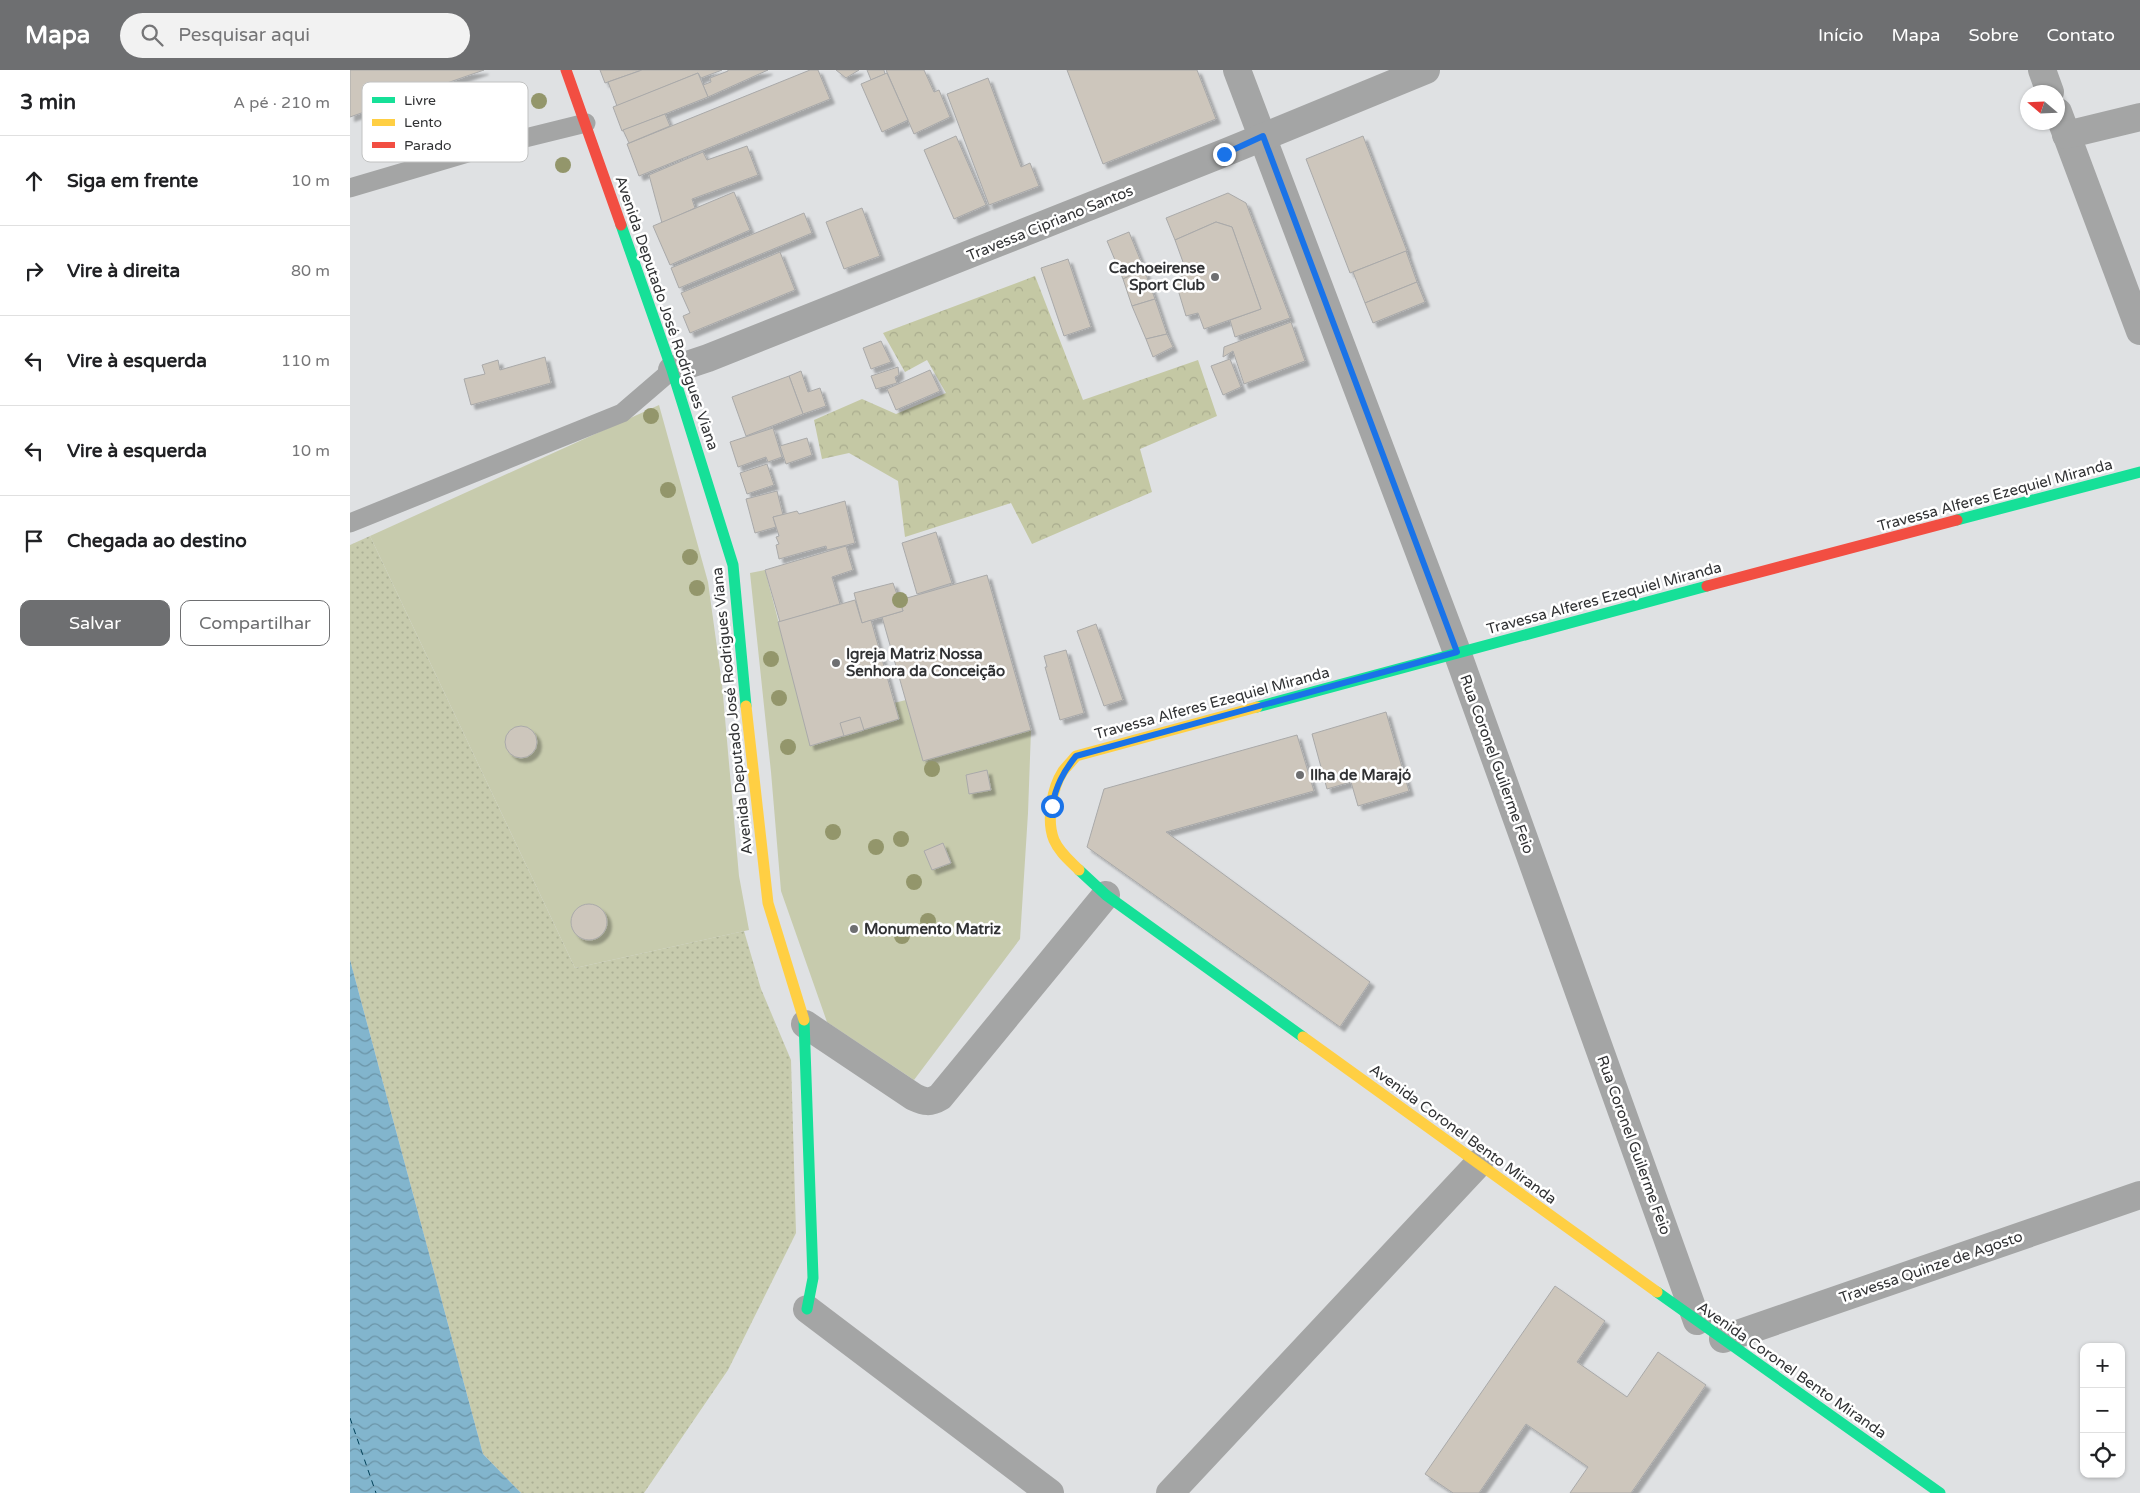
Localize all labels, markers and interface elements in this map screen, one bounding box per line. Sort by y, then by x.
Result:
search box [120,13,470,58]
text: Mapa [25,21,90,50]
icon: search [138,21,166,49]
text: Pesquisar aqui [178,24,310,46]
text: Início [1818,24,1863,46]
text: Mapa [1891,24,1940,46]
text: Sobre [1968,24,2019,46]
text: Contato [2047,24,2115,46]
legend [362,82,528,162]
north arrow [2020,85,2065,130]
text: 3 min [20,90,76,115]
text: Livre [404,92,436,109]
text: A pé · 210 m [233,93,330,113]
text: Lento [404,114,442,131]
text: Parado [404,137,452,154]
route end [1213,143,1236,166]
icon: ahead [20,167,48,195]
text: Siga em frente [67,170,198,192]
text: 10 m [291,171,330,191]
street label: Avenida Deputado José Rodrigues Viana [611,173,723,453]
street label: Travessa Cipriano Santos [964,181,1136,265]
icon: right [20,257,48,285]
place label: Cachoeirense Sport Club [1109,259,1206,295]
text: Vire à direita [67,260,180,282]
text: 80 m [291,261,330,281]
marker: Cachoeirense Sport Club [1209,271,1221,283]
icon: left [20,347,48,375]
text: Vire à esquerda [67,350,207,372]
text: 110 m [281,351,330,371]
icon: left [20,437,48,465]
text: Vire à esquerda [67,440,207,462]
text: 10 m [291,441,330,461]
street label: Travessa Alferes Ezequiel Miranda [1876,455,2114,535]
icon: arrive [20,527,48,555]
text: Chegada ao destino [67,530,247,552]
street label: Travessa Alferes Ezequiel Miranda [1485,558,1723,638]
street label: Avenida Deputado José Rodrigues Viana [708,566,756,856]
button: Salvar [20,600,170,646]
button: Compartilhar [180,600,330,646]
place label: Igreja Matriz Nossa Senhora da Conceição [846,645,1005,681]
marker: Igreja Matriz Nossa Senhora da Conceição [830,657,842,669]
street label: Travessa Alferes Ezequiel Miranda [1093,663,1331,743]
street label: Rua Coronel Guilerme Feio [1456,672,1538,856]
place label: Ilha de Marajó [1310,766,1411,785]
marker: Ilha de Marajó [1294,769,1306,781]
route start [1041,795,1064,818]
place label: Monumento Matriz [864,920,1001,938]
marker: Monumento Matriz [848,923,860,935]
street label: Rua Coronel Guilerme Feio [1593,1053,1675,1237]
street label: Avenida Coronel Bento Miranda [1366,1060,1560,1208]
street label: Travessa Quinze de Agosto [1837,1227,2025,1307]
street label: Avenida Coronel Bento Miranda [1694,1298,1890,1442]
map controls [2080,1343,2125,1478]
button: + [2080,1343,2125,1388]
button: − [2080,1388,2125,1433]
button: locate [2080,1433,2125,1478]

